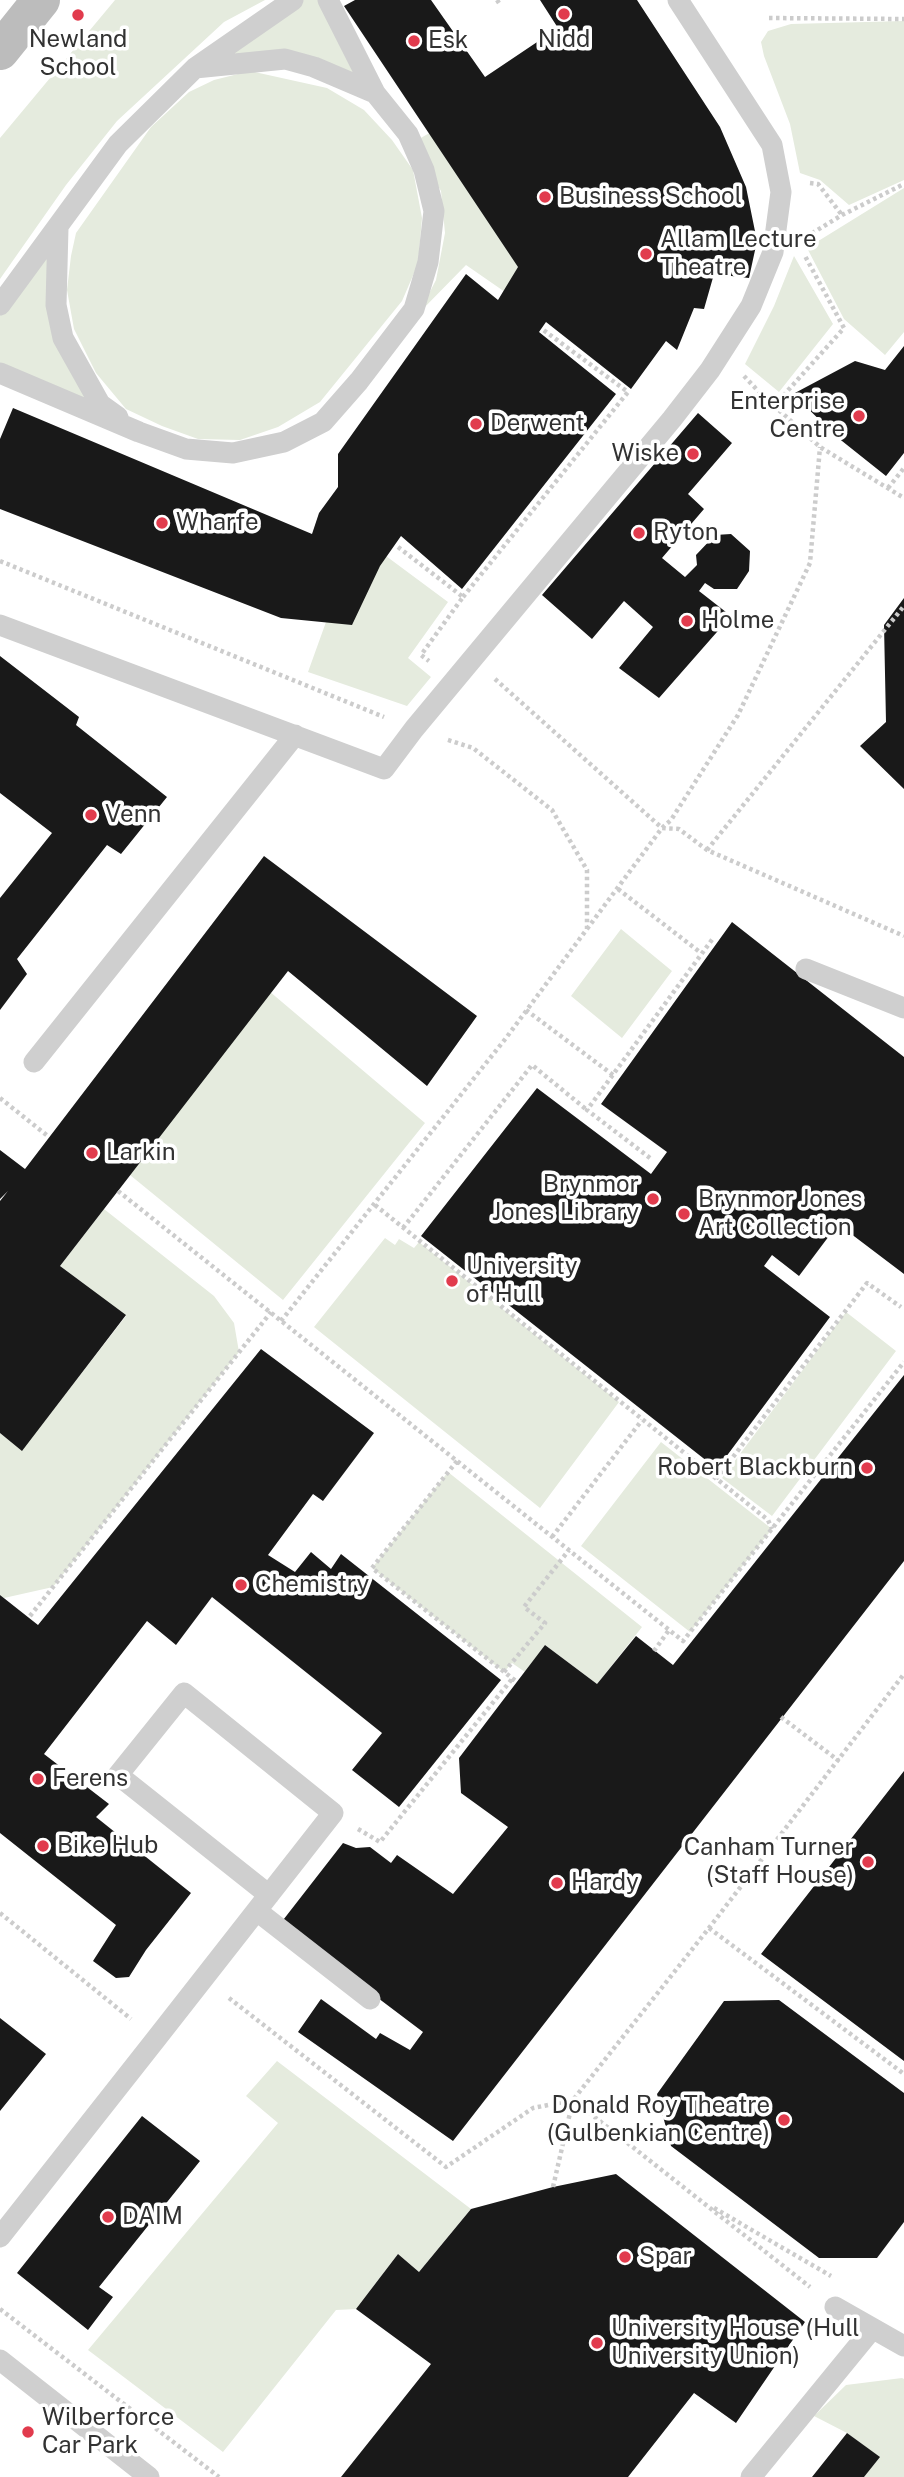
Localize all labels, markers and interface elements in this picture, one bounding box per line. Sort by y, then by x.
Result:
marker: Nidd [556,6,572,22]
marker: Newland School [70,7,86,23]
place label: Newland School [29,26,127,82]
place label: Nidd [538,26,590,54]
place label: Esk [428,27,468,55]
marker: Esk [406,33,422,49]
place label: Business School [559,183,742,211]
marker: Business School [537,189,553,205]
place label: Allam Lecture Theatre [660,226,817,282]
marker: Allam Lecture Theatre [638,246,654,262]
place label: Enterprise Centre [730,388,845,444]
marker: Enterprise Centre [851,408,867,424]
place label: Derwent [490,410,585,438]
marker: Derwent [468,416,484,432]
place label: Wiske [612,440,679,468]
marker: Wiske [685,446,701,462]
place label: Wharfe [176,509,258,537]
marker: Wharfe [154,515,170,531]
place label: Ryton [653,519,719,547]
marker: Ryton [631,525,647,541]
place label: Holme [701,607,774,635]
marker: Holme [679,613,695,629]
place label: Venn [105,801,161,829]
marker: Venn [83,807,99,823]
place label: Larkin [106,1139,176,1167]
marker: Larkin [84,1145,100,1161]
place label: Brynmor Jones Library [492,1171,639,1227]
place label: Brynmor Jones Art Collection [698,1186,862,1242]
marker: Brynmor Jones Library [645,1191,661,1207]
marker: Brynmor Jones Art Collection [676,1206,692,1222]
place label: University of Hull [466,1253,578,1309]
marker: University of Hull [444,1273,460,1289]
place label: Robert Blackburn [657,1454,853,1482]
marker: Robert Blackburn [859,1460,875,1476]
place label: Chemistry [255,1571,369,1599]
marker: Chemistry [233,1577,249,1593]
place label: Ferens [52,1765,128,1793]
marker: Ferens [30,1771,46,1787]
place label: Bike Hub [57,1832,158,1860]
place label: Canham Turner (Staff House) [684,1834,854,1890]
marker: Bike Hub [35,1838,51,1854]
marker: Canham Turner (Staff House) [860,1854,876,1870]
place label: Hardy [571,1869,639,1897]
marker: Hardy [549,1875,565,1891]
place label: Donald Roy Theatre (Gulbenkian Centre) [547,2092,770,2148]
marker: Donald Roy Theatre (Gulbenkian Centre) [776,2112,792,2128]
place label: DAIM [122,2203,183,2231]
marker: DAIM [100,2209,116,2225]
place label: Spar [639,2243,692,2271]
marker: Spar [617,2249,633,2265]
place label: University House (Hull University Union) [611,2315,860,2371]
marker: University House (Hull University Union) [589,2335,605,2351]
place label: Wilberforce Car Park [42,2404,174,2460]
marker: Wilberforce Car Park [20,2424,36,2440]

